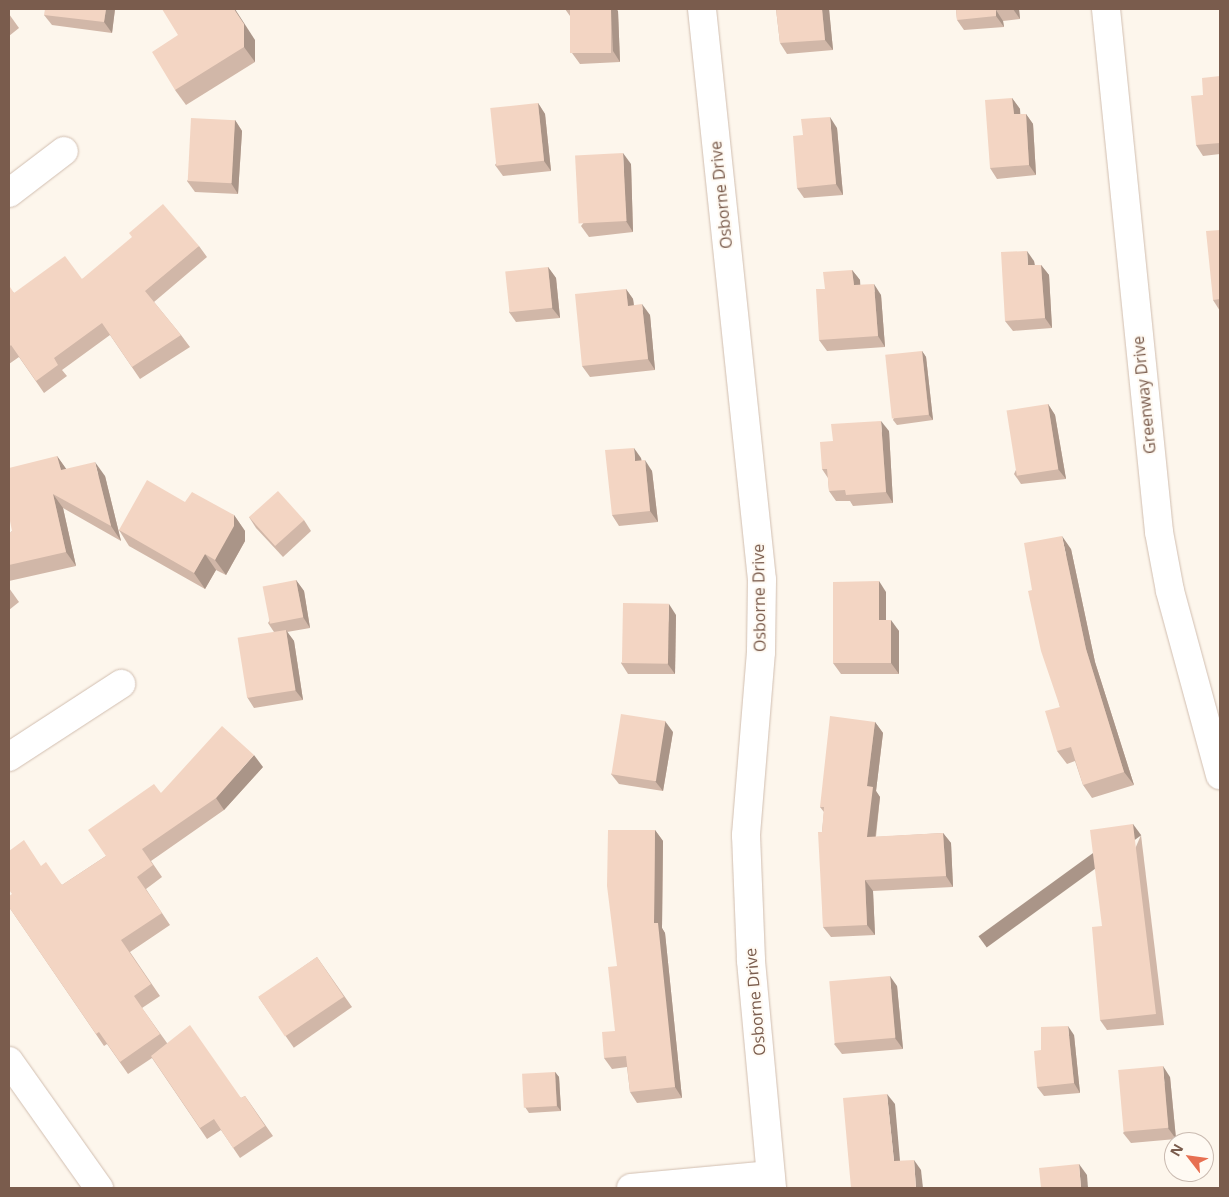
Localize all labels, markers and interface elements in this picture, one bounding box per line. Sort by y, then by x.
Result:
street label: Osborne Drive [706,140,736,250]
street label: Greenway Drive [1128,335,1160,455]
street label: Osborne Drive [748,544,770,652]
street label: Osborne Drive [741,947,769,1057]
north arrow [1164,1132,1214,1182]
text: N [1165,1140,1188,1159]

